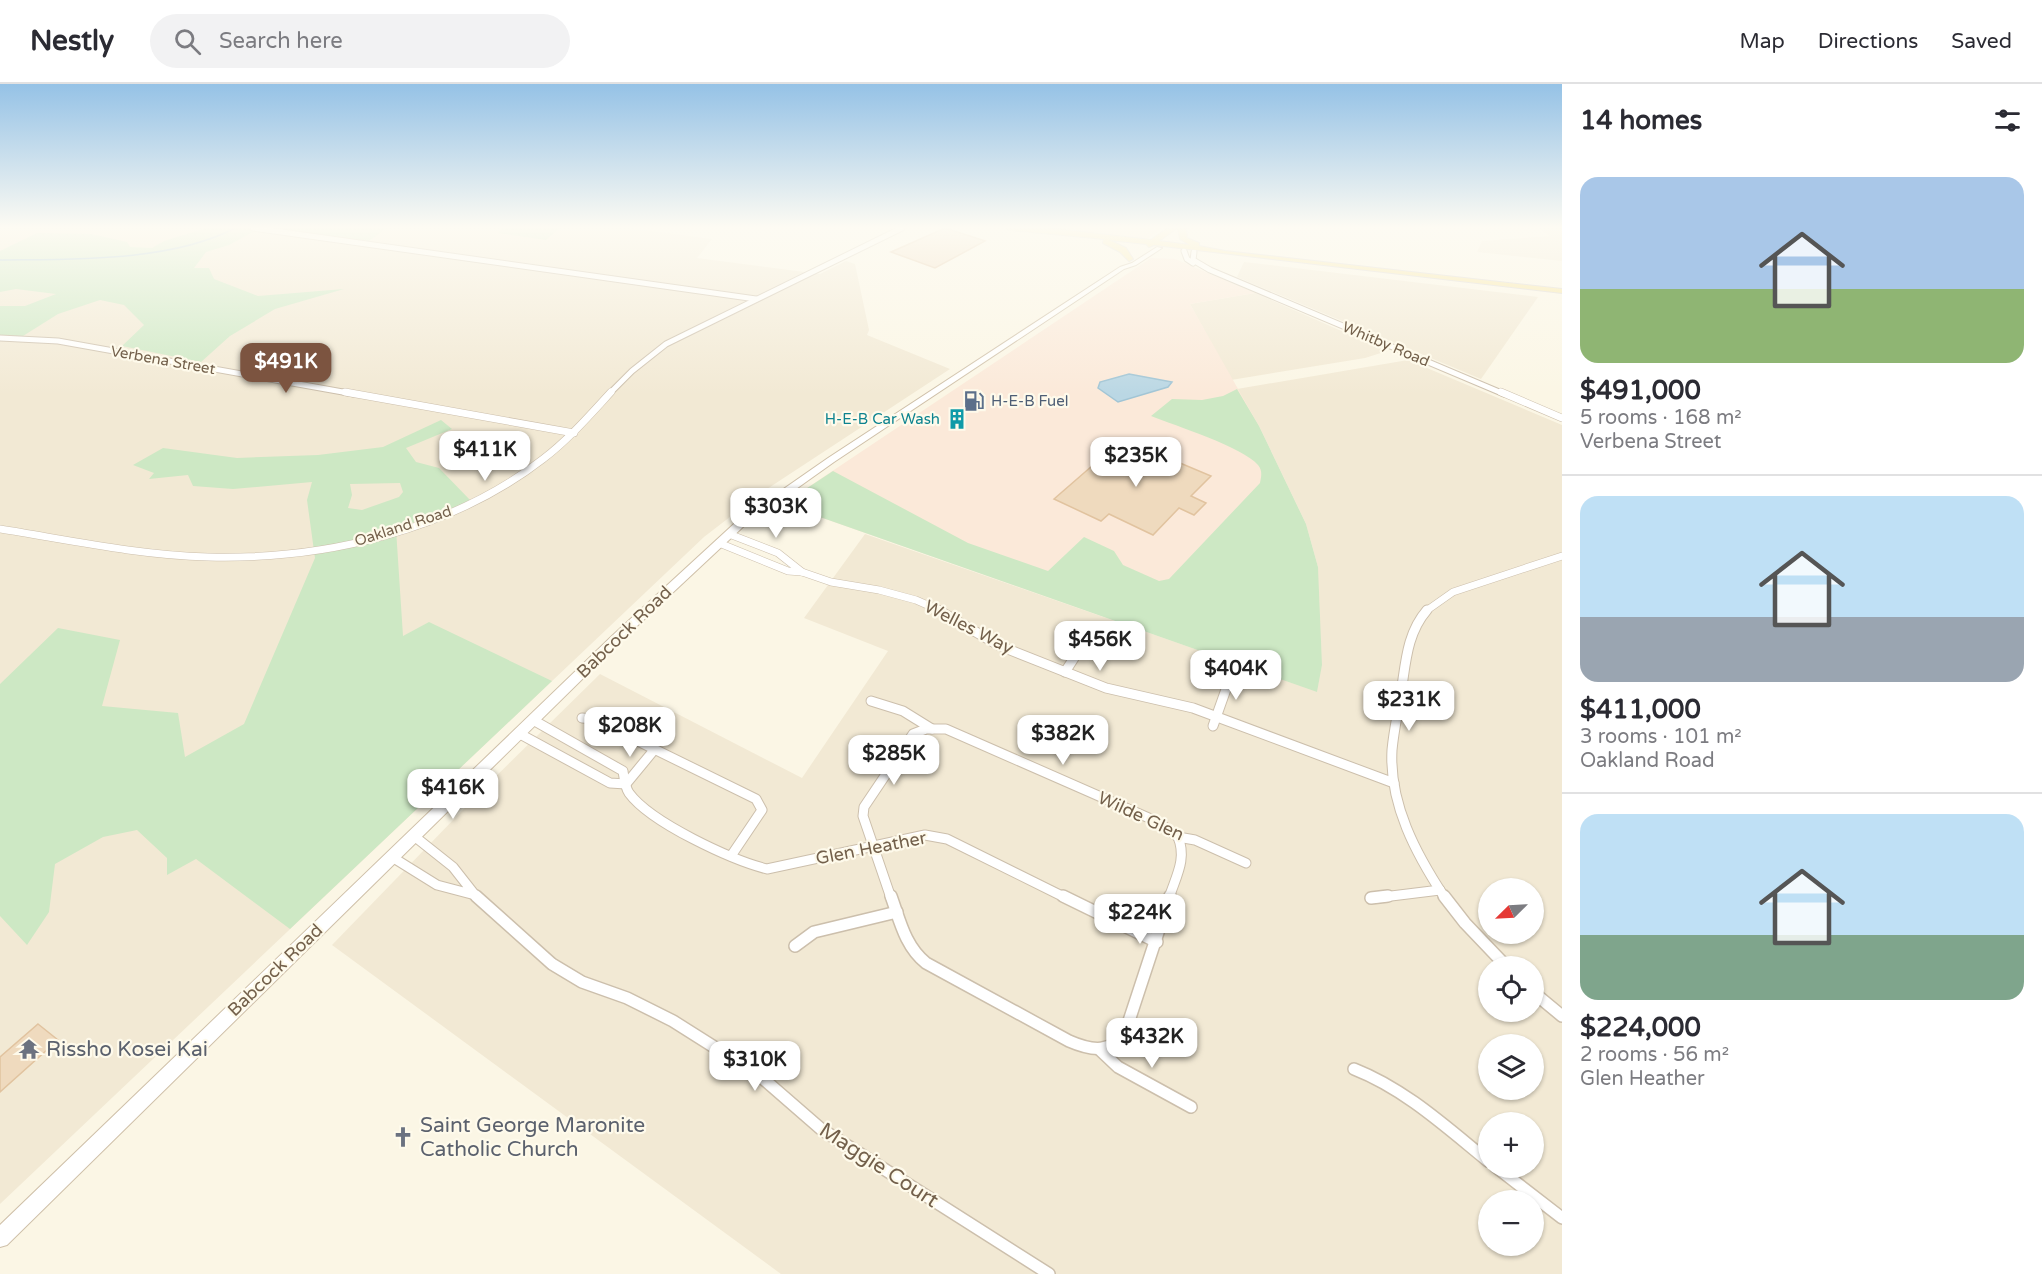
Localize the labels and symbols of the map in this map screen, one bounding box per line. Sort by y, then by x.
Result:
street label: Whitby Road [1340,318,1432,370]
street label: Verbena Street [109,342,217,378]
pin: $491K [244,343,328,394]
fuel station icon: H-E-B Fuel [962,389,986,413]
place label: H-E-B Fuel [991,392,1068,410]
building icon: H-E-B Car Wash [945,407,969,431]
place label: H-E-B Car Wash [825,410,940,428]
pin: $411K [443,431,527,482]
pin: $235K [1094,437,1178,488]
pin: $303K [734,488,818,539]
street label: Oakland Road [352,502,454,550]
street label: Babcock Road [572,581,676,683]
street label: Welles Way [921,595,1018,659]
pin: $456K [1058,621,1142,672]
pin: $404K [1194,650,1278,701]
pin: $231K [1367,681,1451,732]
pin: $208K [588,707,672,758]
pin: $382K [1021,715,1105,766]
pin: $285K [852,735,936,786]
pin: $416K [411,769,495,820]
street label: Wilde Glen [1094,786,1188,846]
street label: Glen Heather [814,826,928,870]
north arrow [1478,878,1544,944]
pin: $224K [1098,894,1182,945]
street label: Babcock Road [223,919,327,1021]
pin: $432K [1110,1018,1194,1069]
temple icon: Rissho Kosei Kai [17,1037,41,1061]
place label: Rissho Kosei Kai [46,1037,208,1062]
pin: $310K [713,1041,797,1092]
place label: Saint George Maronite Catholic Church [420,1113,645,1162]
street label: Maggie Court [814,1118,943,1213]
church icon: Saint George Maronite Catholic Church [391,1125,415,1149]

